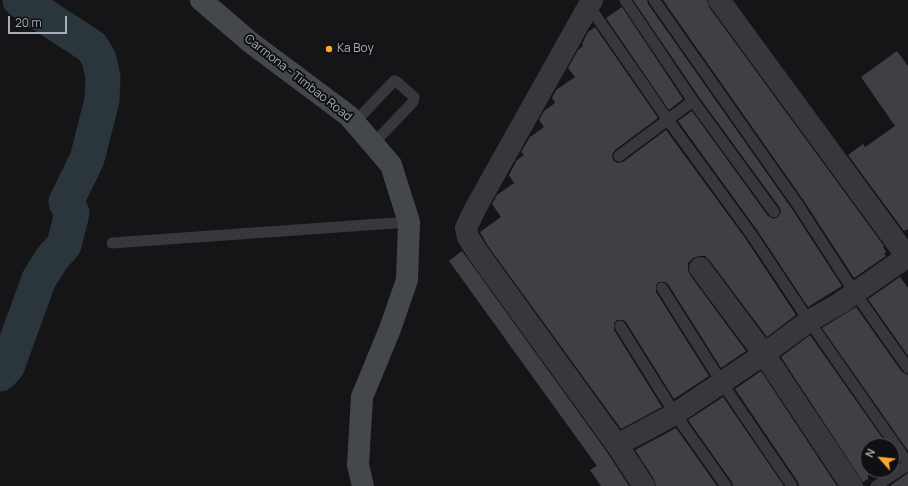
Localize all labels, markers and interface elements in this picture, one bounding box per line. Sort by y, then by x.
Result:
scale bar [10,8,69,34]
text: 20 m [15,14,42,31]
street label: Carmona - Timbao Road [241,32,355,124]
place label: Ka Boy [337,42,374,56]
marker: Ka Boy [324,44,334,54]
north arrow [860,438,900,478]
text: N [861,446,878,460]

